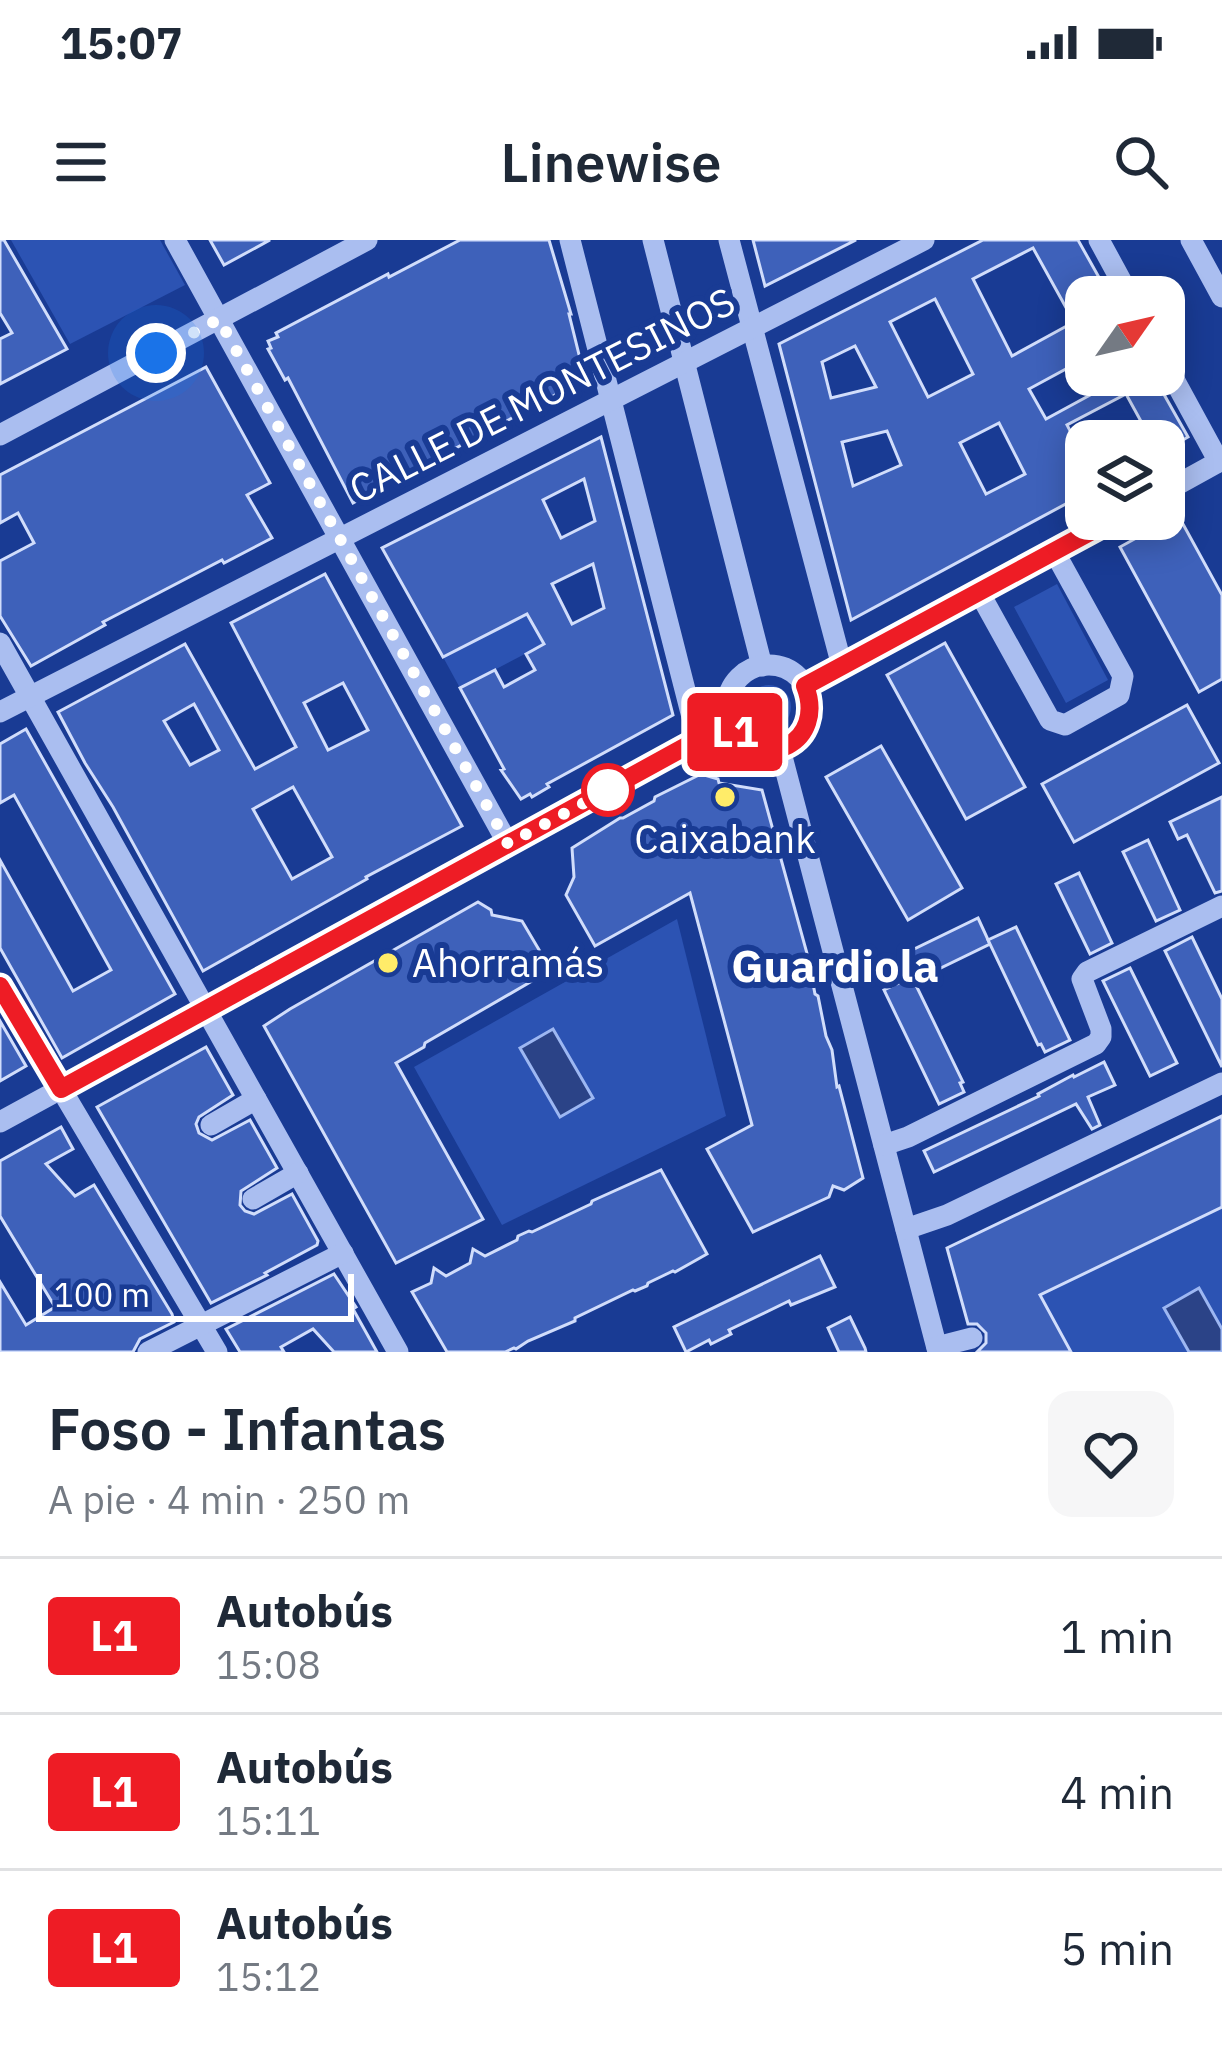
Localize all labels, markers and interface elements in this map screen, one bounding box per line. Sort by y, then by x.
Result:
text: 15:07 [60,13,183,71]
text: Linewise [501,127,721,197]
icon: menu [48,129,114,195]
icon: search [1108,129,1174,195]
street label: CALLE DE MONTESINOS [340,275,743,514]
north arrow [1065,276,1185,396]
map controls [1065,276,1185,540]
your location [126,323,186,383]
button: layers [1065,420,1185,540]
line badge: L1 [681,693,789,771]
text: L1 [711,704,759,759]
unlabelled marker [583,765,633,815]
marker: Caixabank [712,784,738,810]
place label: Caixabank [634,813,816,864]
district label: Guardiola [731,936,939,994]
place label: Ahorramás [412,937,604,988]
marker: Ahorramás [375,950,401,976]
scale bar [36,1268,354,1321]
text: 100 m [54,1273,150,1316]
button: heart [1048,1391,1174,1517]
text: Foso - Infantas [48,1392,446,1466]
text: A pie · 4 min · 250 m [48,1474,410,1525]
text: Autobús [216,1581,393,1639]
text: 1 min [1060,1607,1174,1665]
text: L1 [90,1608,138,1663]
text: 15:08 [216,1639,321,1690]
text: Autobús [216,1737,393,1795]
text: 4 min [1060,1763,1174,1821]
text: L1 [90,1764,138,1819]
text: 15:11 [216,1795,321,1846]
text: Autobús [216,1893,393,1951]
text: 5 min [1060,1919,1174,1977]
text: L1 [90,1920,138,1975]
text: 15:12 [216,1951,321,2002]

